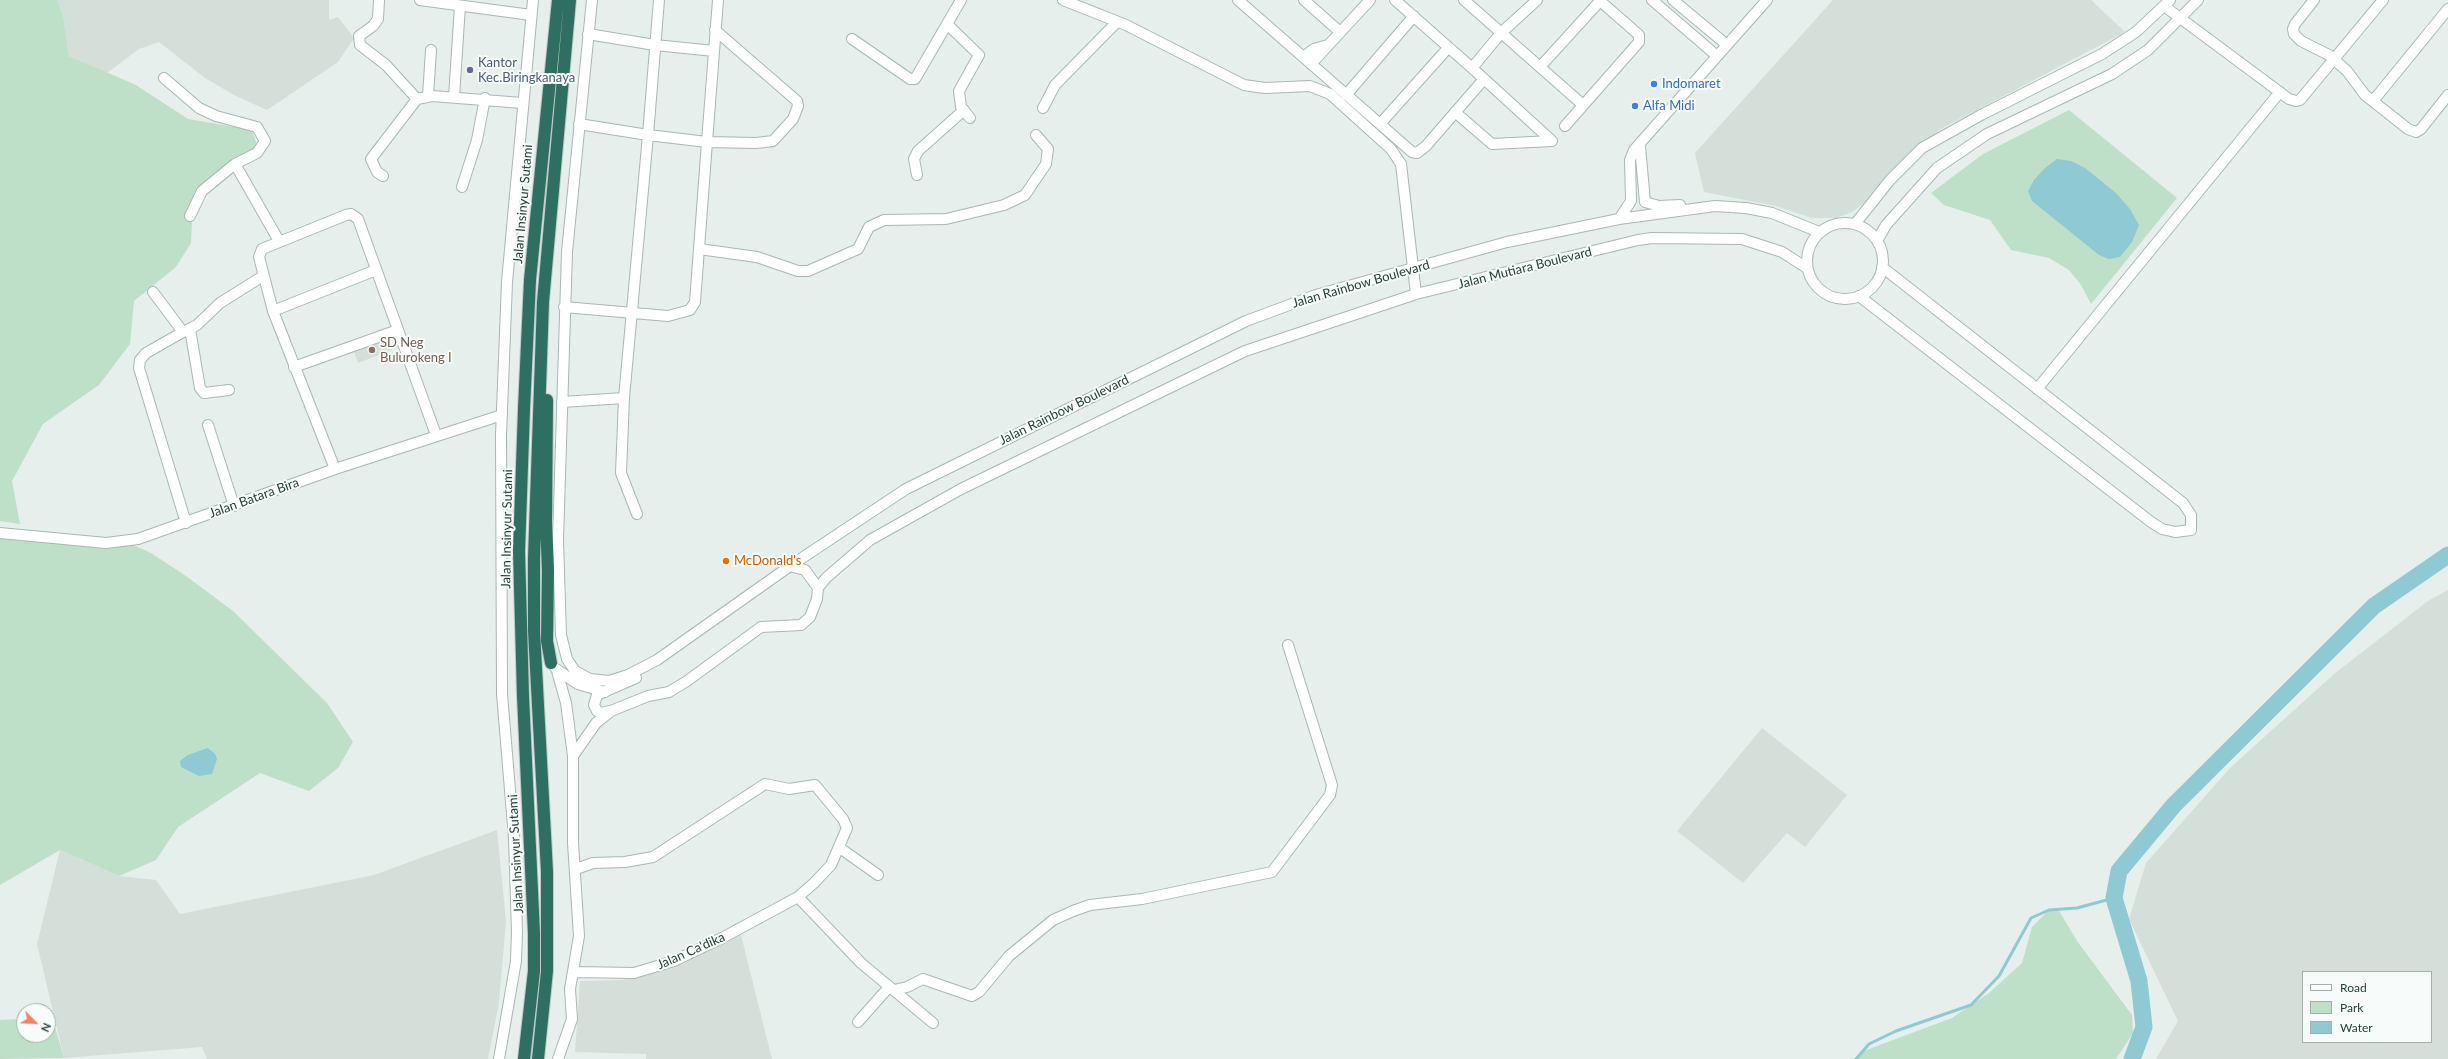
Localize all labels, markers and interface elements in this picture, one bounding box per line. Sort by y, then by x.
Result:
place label: Kantor Kec.Biringkanaya [478,55,575,86]
marker: Kantor Kec.Biringkanaya [465,65,475,75]
place label: Indomaret [1662,76,1721,92]
marker: Indomaret [1649,79,1659,89]
place label: Alfa Midi [1643,98,1695,114]
marker: Alfa Midi [1630,101,1640,111]
street label: Jalan Insinyur Sutami [510,144,536,264]
street label: Jalan Mutiara Boulevard [1456,244,1594,292]
street label: Jalan Rainbow Boulevard [1290,257,1432,311]
place label: SD Neg Bulurokeng I [380,335,452,366]
marker: SD Neg Bulurokeng I [367,345,377,355]
street label: Jalan Rainbow Boulevard [997,372,1131,448]
street label: Jalan Insinyur Sutami [498,469,516,589]
street label: Jalan Batara Bira [207,475,301,521]
place label: McDonald's [734,553,801,569]
marker: McDonald's [721,556,731,566]
street label: Jalan Insinyur Sutami [505,794,527,914]
street label: Jalan Ca'dika [655,929,727,973]
legend [2302,971,2432,1043]
text: Road [2340,980,2367,995]
text: Park [2340,1000,2363,1015]
north arrow [16,1003,56,1043]
text: Water [2340,1020,2373,1035]
text: N [39,1021,54,1034]

